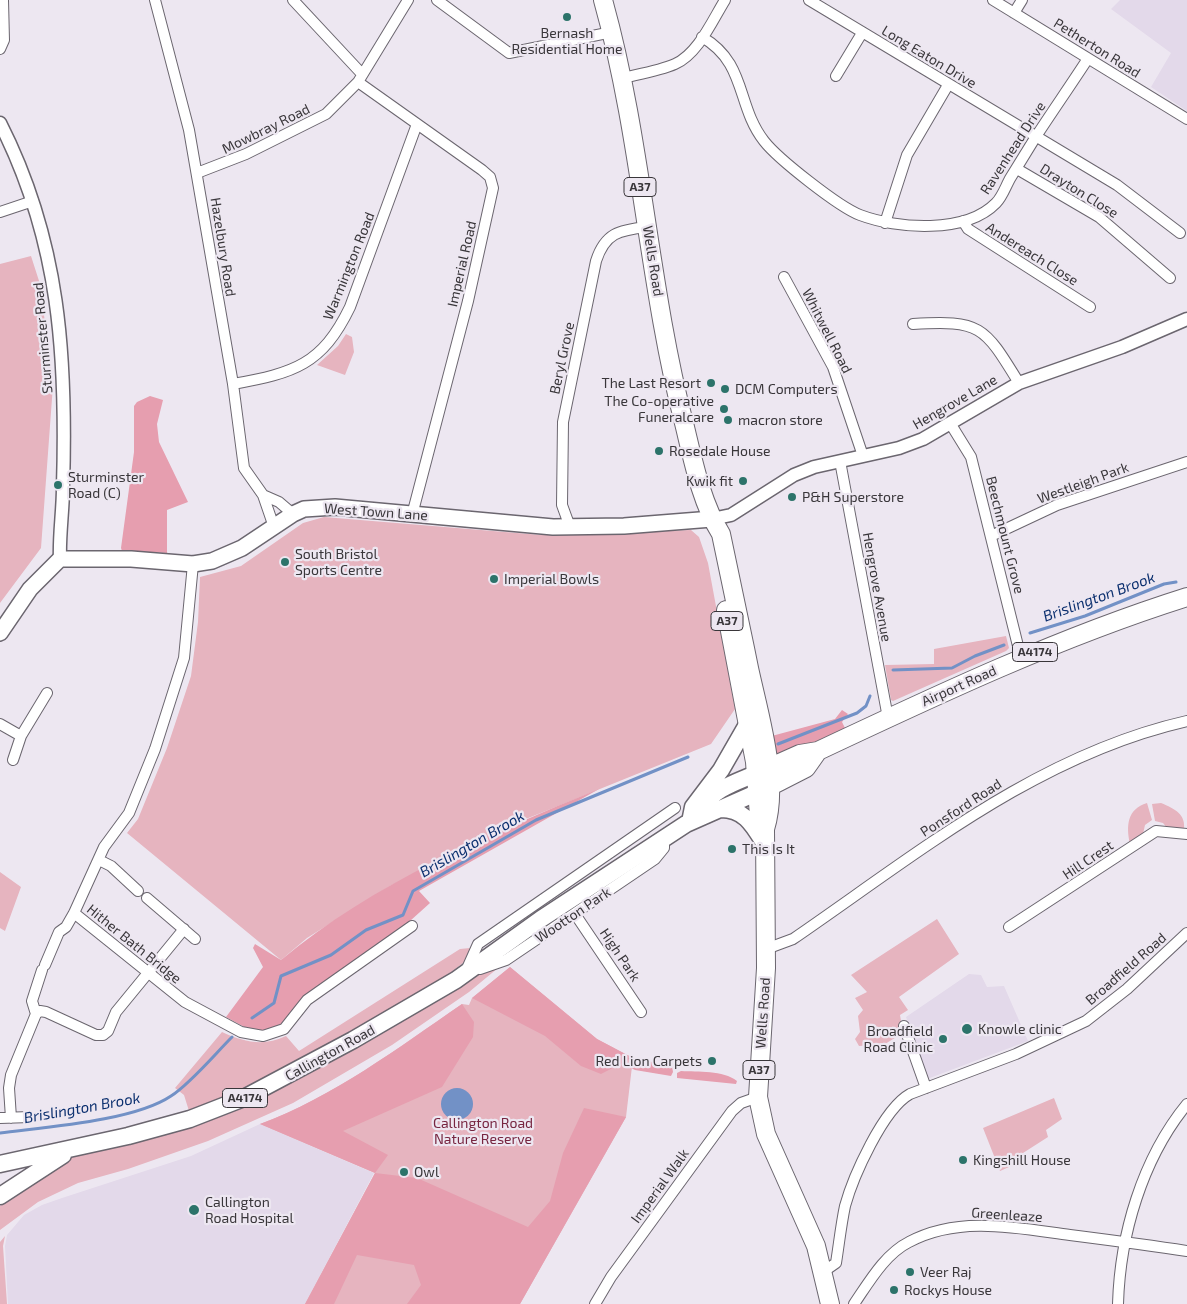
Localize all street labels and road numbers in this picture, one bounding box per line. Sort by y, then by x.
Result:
street label: Petherton Road [1051,15,1143,81]
street label: Long Eaton Drive [879,22,979,92]
street label: Ravenhead Drive [977,99,1049,197]
street label: Mowbray Road [219,100,313,158]
street label: Drayton Close [1037,160,1121,222]
road number: A37 [624,178,656,196]
street label: Hazelbury Road [207,196,239,298]
street label: Warmington Road [320,210,378,322]
street label: Imperial Road [444,219,480,309]
street label: Andereach Close [983,219,1081,289]
street label: Wells Road [639,224,667,298]
street label: Sturminster Road [30,282,56,394]
street label: Whitwell Road [798,286,856,376]
street label: Beryl Grove [546,320,578,396]
street label: Hengrove Lane [910,371,1000,433]
street label: Westleigh Park [1035,459,1131,507]
street label: Beechmount Grove [982,475,1028,595]
street label: West Town Lane [324,500,428,524]
street label: Hengrove Avenue [859,531,895,643]
road number: A37 [711,612,743,630]
road number: A4174 [1012,642,1058,662]
street label: Airport Road [919,662,999,710]
street label: Ponsford Road [917,776,1005,840]
street label: Hill Crest [1059,837,1117,883]
street label: Wootton Park [532,884,614,946]
street label: Hither Bath Bridge [83,901,185,987]
street label: High Park [596,925,644,985]
street label: Broadfield Road [1082,929,1170,1009]
street label: Wells Road [752,977,774,1049]
street label: Callington Road [282,1021,378,1085]
road number: A37 [743,1060,775,1080]
road number: A4174 [222,1088,268,1108]
street label: Imperial Walk [627,1146,693,1226]
street label: Greenleaze [971,1204,1043,1226]

